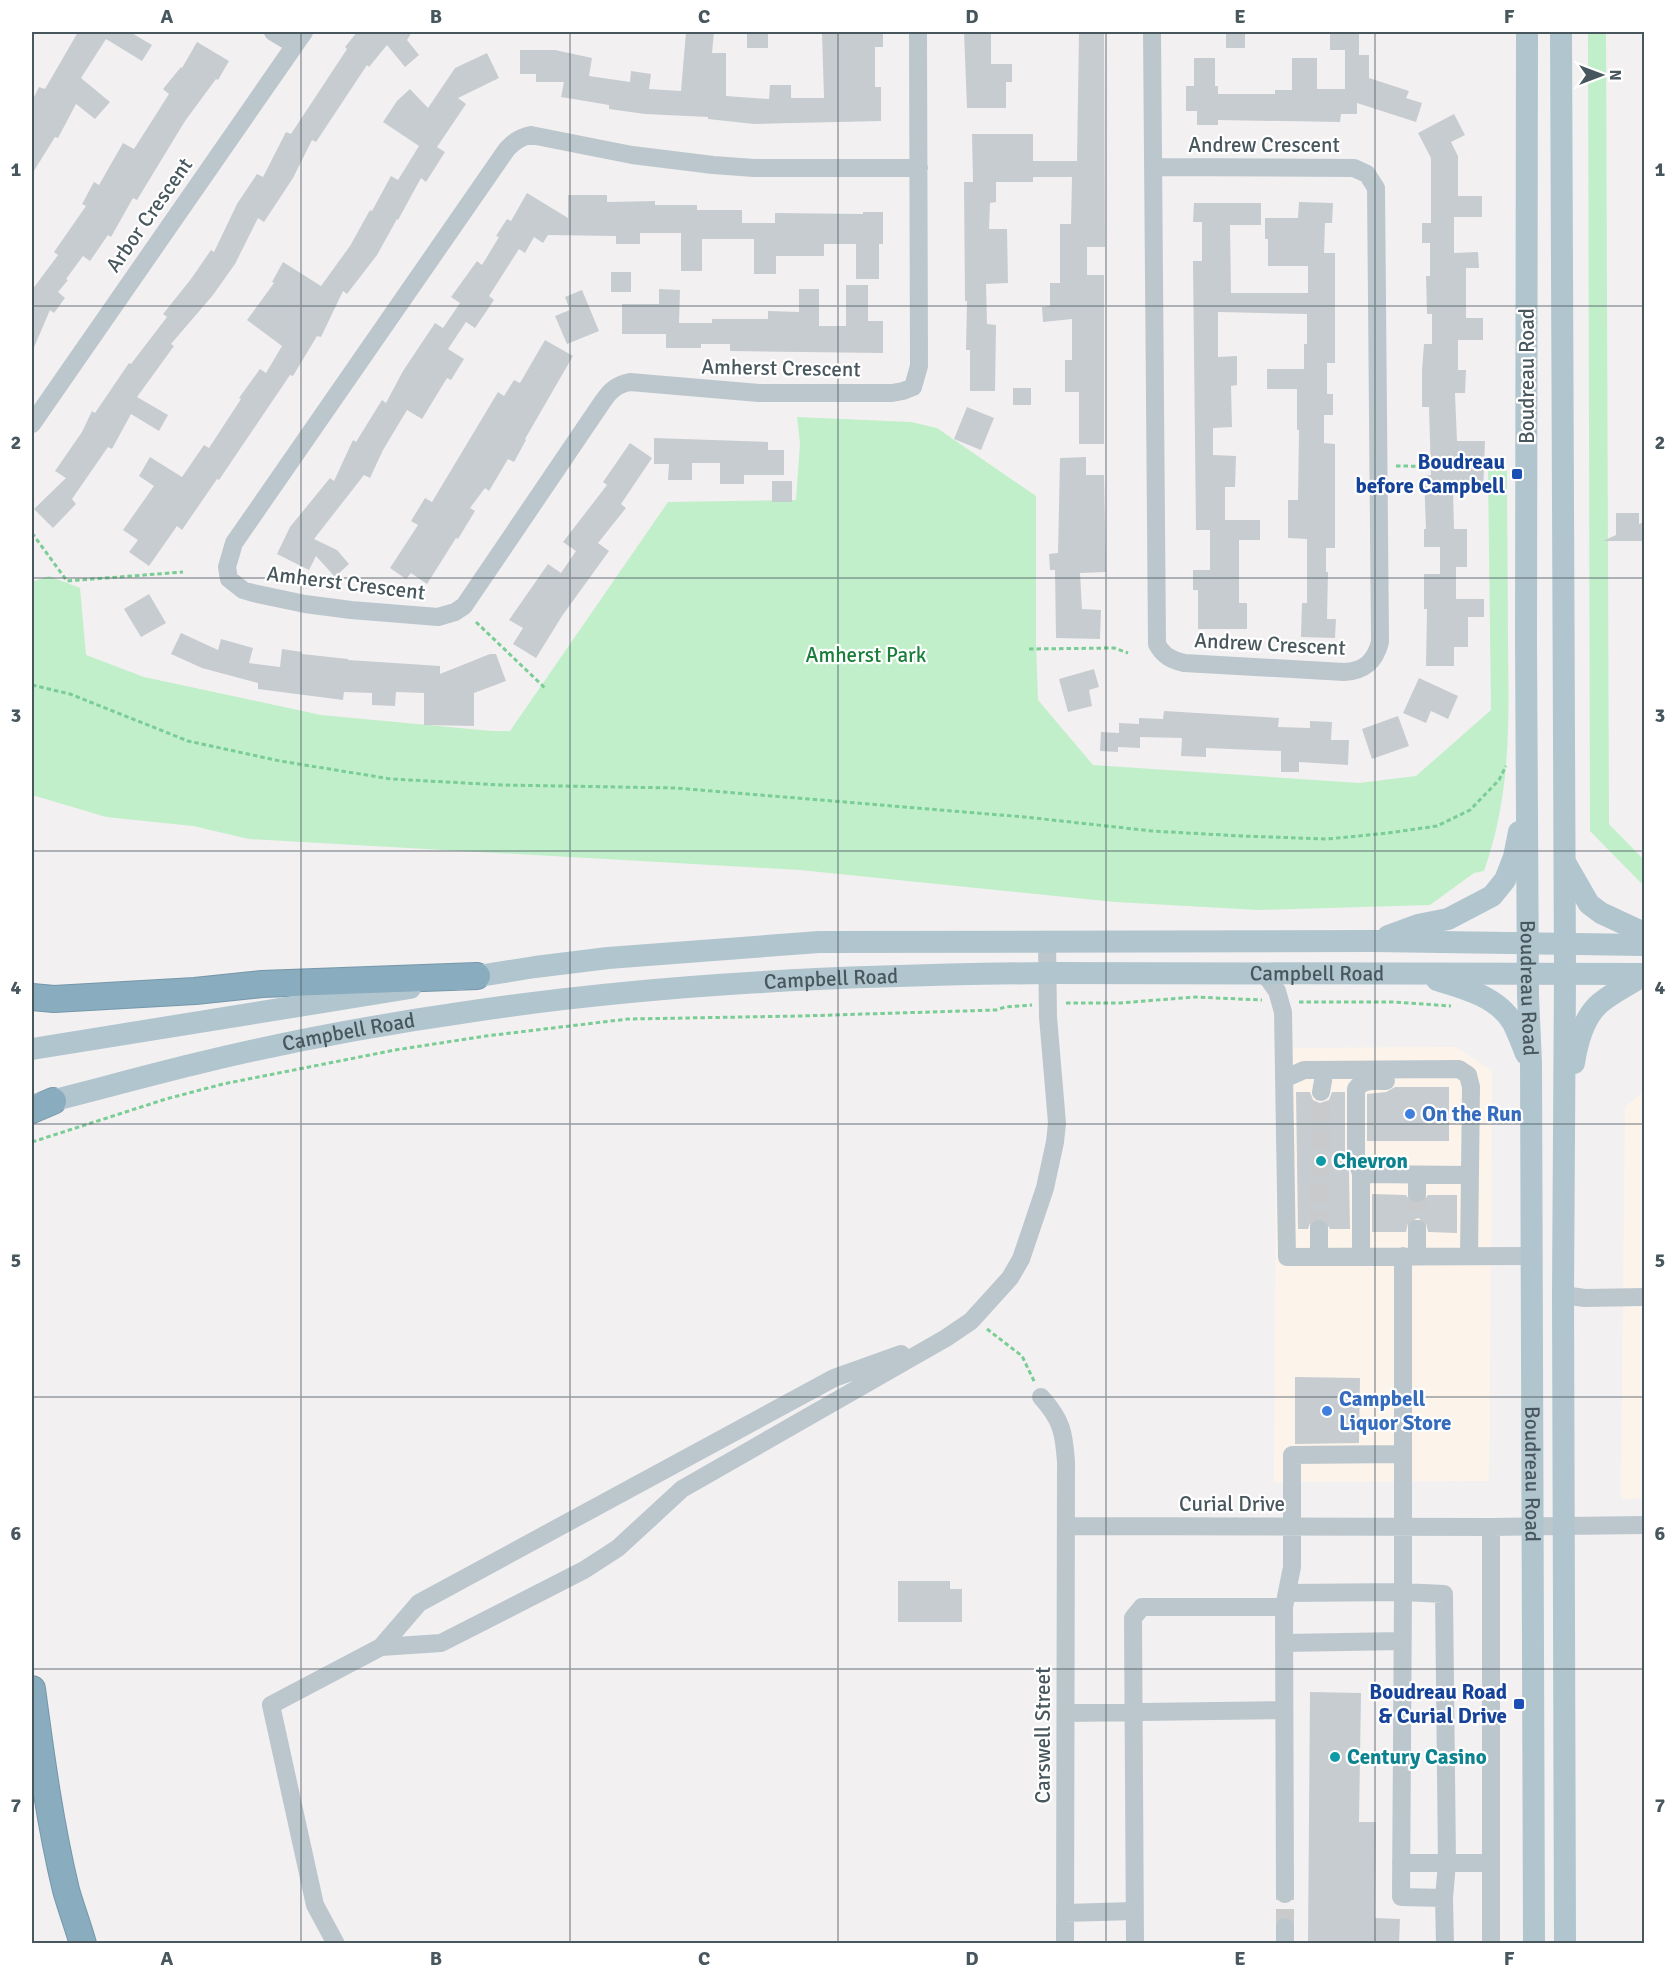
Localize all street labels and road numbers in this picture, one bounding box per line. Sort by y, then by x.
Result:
street label: Andrew Crescent [1188,132,1340,158]
street label: Arbor Crescent [100,153,198,277]
street label: Boudreau Road [1514,308,1540,444]
street label: Amherst Crescent [701,354,861,382]
street label: Amherst Crescent [265,560,427,606]
street label: Andrew Crescent [1194,627,1346,661]
street label: Boudreau Road [1515,920,1544,1056]
street label: Campbell Road [1250,960,1384,987]
street label: Campbell Road [763,963,899,995]
street label: Campbell Road [280,1007,417,1057]
street label: Boudreau Road [1519,1406,1546,1542]
street label: Curial Drive [1179,1491,1285,1517]
street label: Carswell Street [1030,1667,1056,1803]

